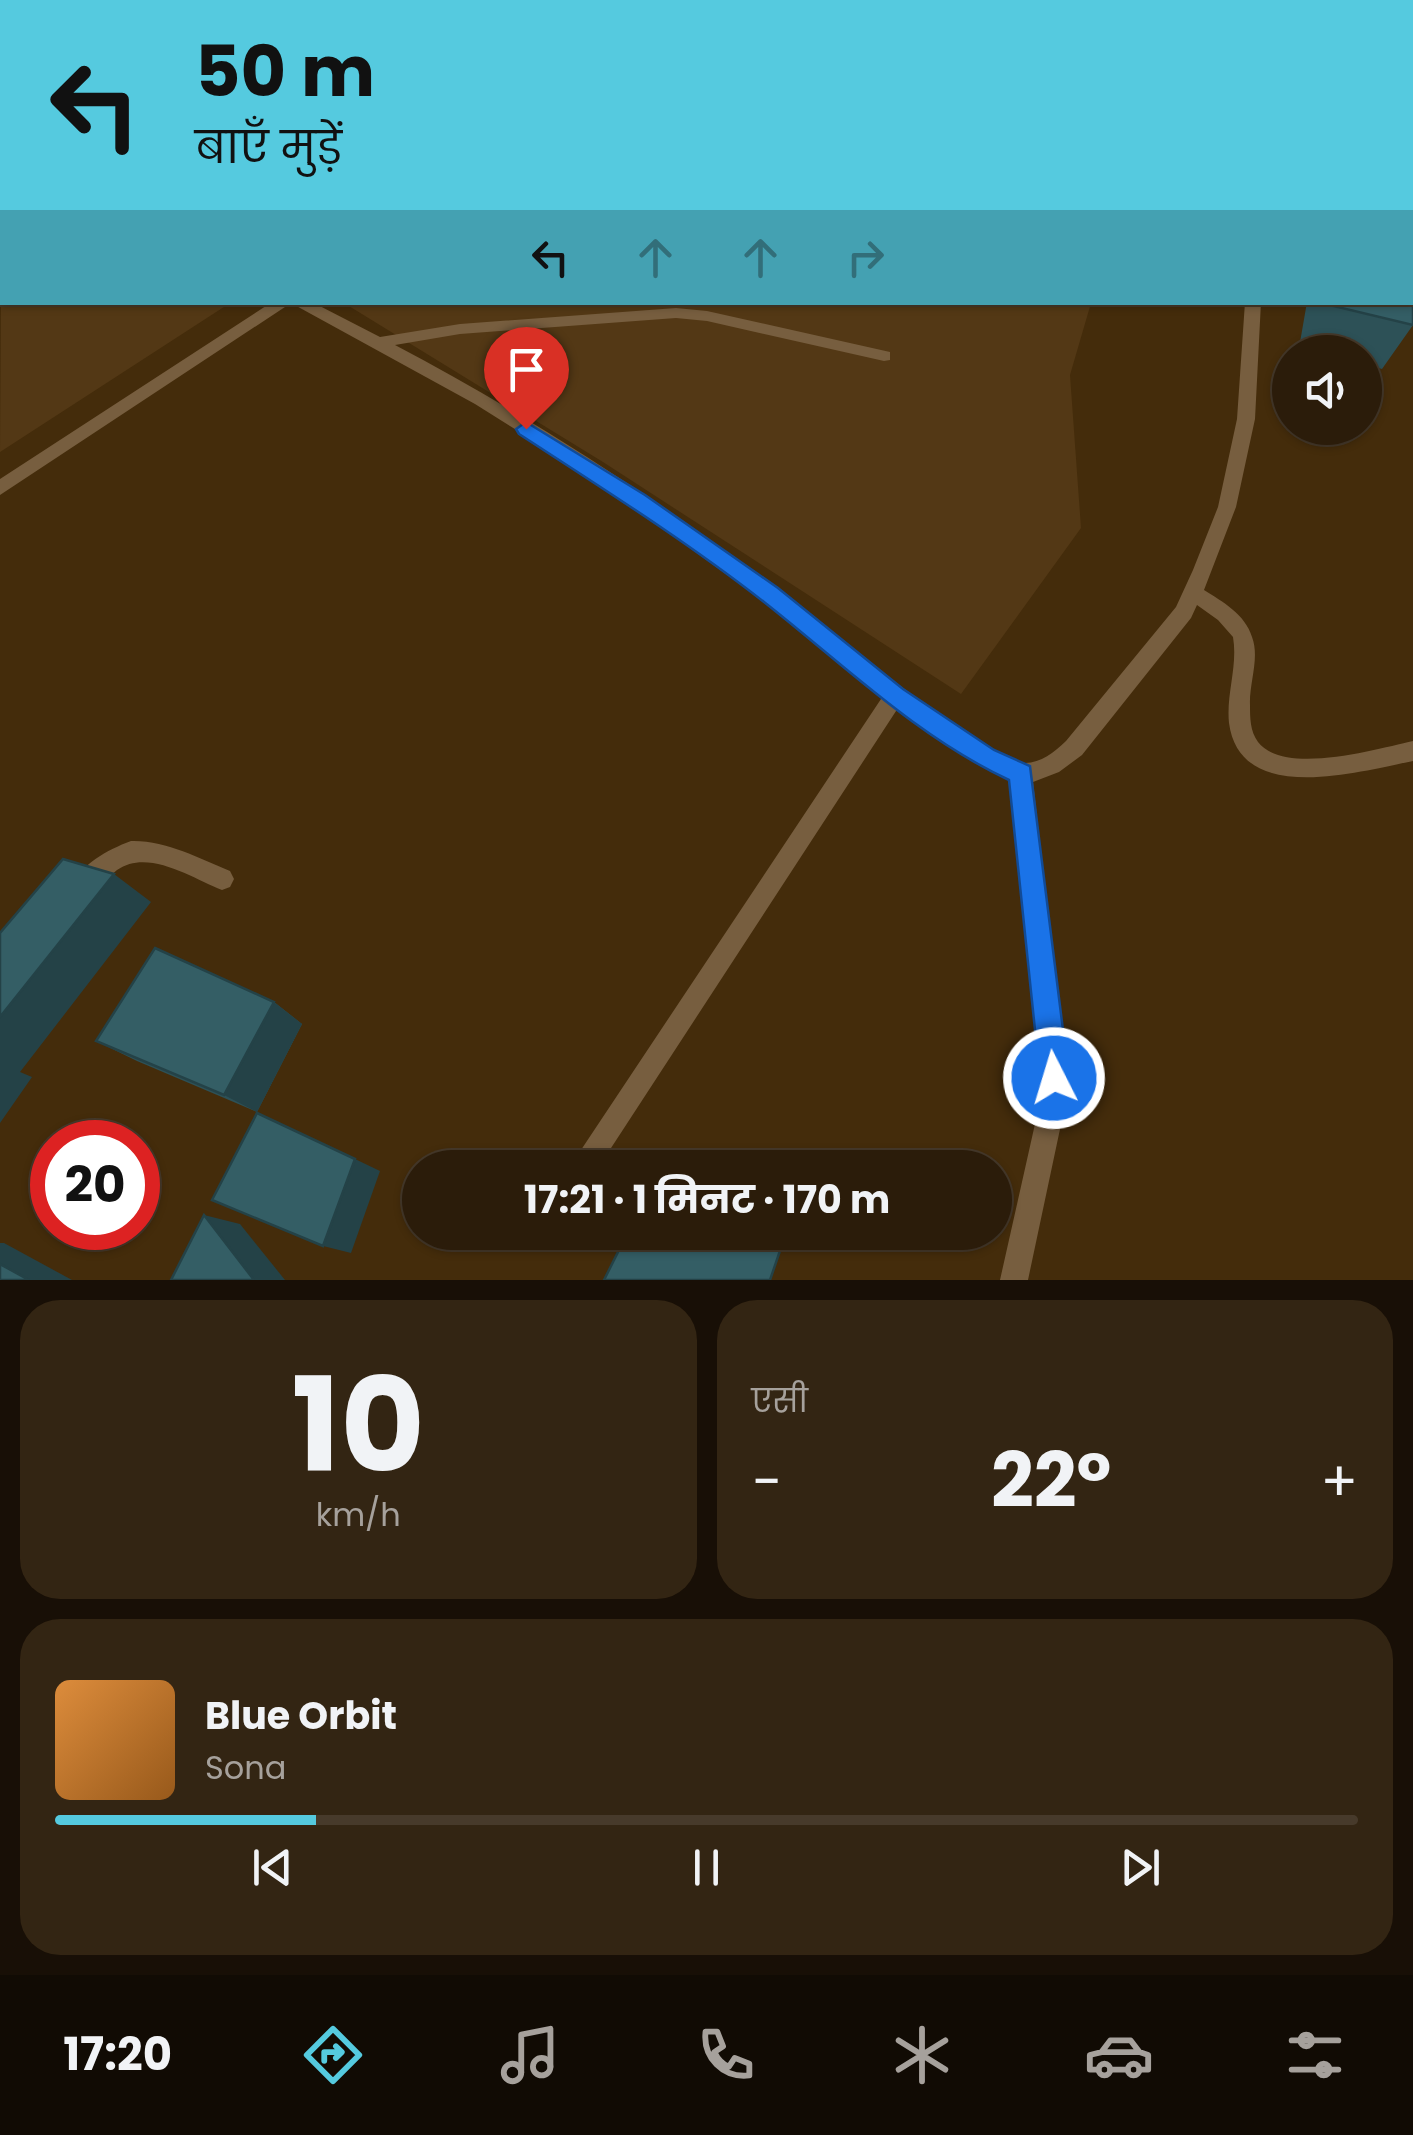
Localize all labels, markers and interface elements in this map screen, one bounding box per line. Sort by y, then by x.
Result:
text: 50 m [195,22,375,121]
icon: left [30,40,160,170]
text: बाएँ मुड़ें [195,116,342,179]
icon: left [523,230,578,285]
icon: ahead [628,230,683,285]
icon: ahead [733,230,788,285]
icon: right [838,230,893,285]
pin [484,327,569,430]
map controls [1272,335,1382,445]
button: sound [1272,335,1382,445]
icon: arrive [499,342,554,397]
position arrow [1002,1026,1106,1130]
speed limit sign: 20 [30,1120,160,1250]
text: 17:21 · 1 मिनट · 170 m [524,1173,890,1226]
text: 10 [291,1334,425,1517]
text: एसी [752,1378,808,1423]
text: 22° [991,1428,1111,1533]
text: − [752,1443,782,1520]
text: + [1320,1443,1358,1520]
text: km/h [316,1492,401,1537]
text: Blue Orbit [205,1689,397,1742]
text: Sona [205,1745,286,1790]
icon: previous [245,1840,300,1895]
icon: pause [679,1840,734,1895]
icon: next [1113,1840,1168,1895]
icon: directions [298,2020,368,2090]
icon: music [495,2020,565,2090]
icon: phone [691,2020,761,2090]
icon: climate [887,2020,957,2090]
icon: car [1084,2020,1154,2090]
icon: filters [1280,2020,1350,2090]
text: 17:20 [63,2023,172,2086]

